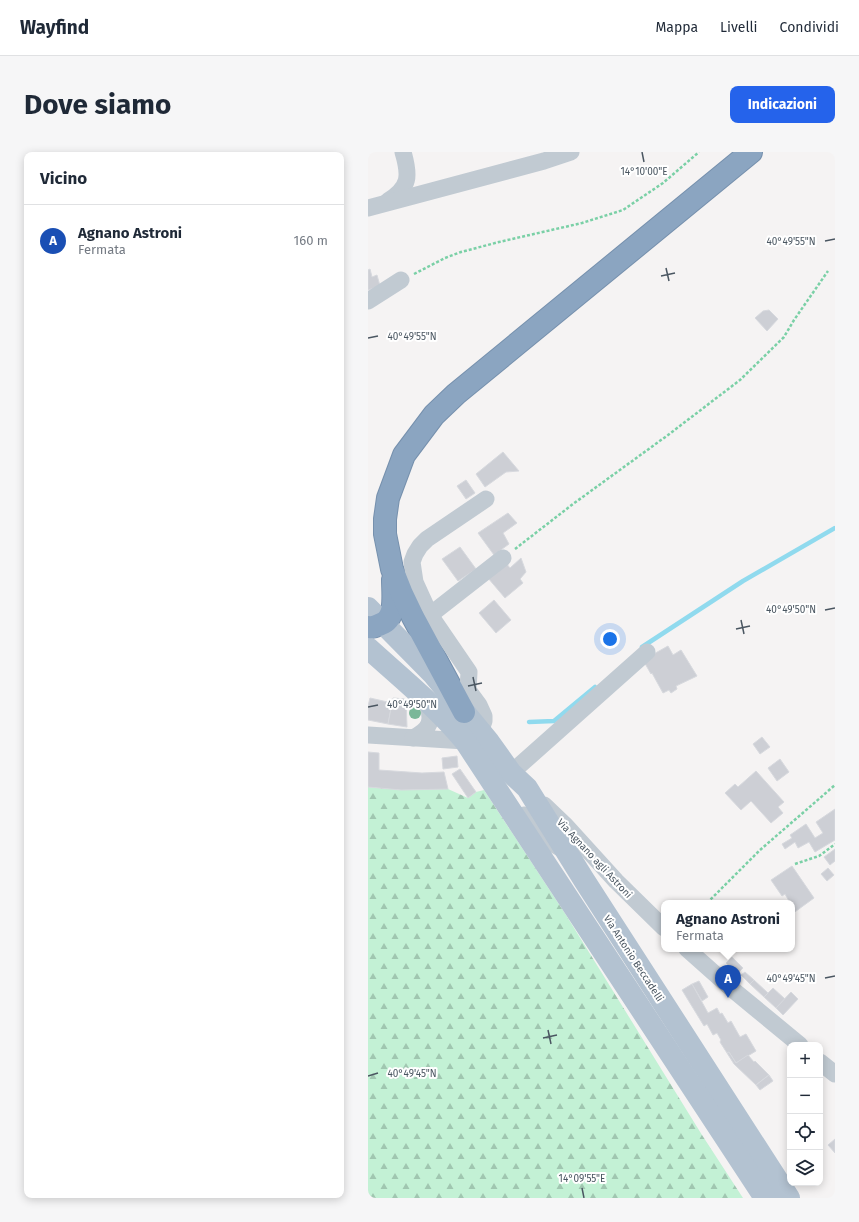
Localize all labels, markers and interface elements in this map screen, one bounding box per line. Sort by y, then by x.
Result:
text: Wayfind [20,16,89,39]
text: Mappa [655,19,698,36]
text: Livelli [720,19,758,36]
text: Condividi [780,19,839,36]
button: Indicazioni [730,86,835,123]
text: Dove siamo [24,88,171,121]
text: 14°10'00"E [620,166,668,178]
text: Vicino [40,168,87,189]
text: Agnano Astroni [78,224,182,242]
text: A [49,233,57,248]
text: 160 m [294,233,328,248]
text: 40°49'55"N [766,236,816,248]
text: Fermata [78,242,126,257]
text: 40°49'55"N [387,331,437,343]
text: 40°49'50"N [766,604,816,616]
your location [600,629,620,649]
text: 40°49'50"N [387,699,437,711]
street label: Via Agnano agli Astroni [554,817,634,901]
popup [661,900,795,952]
text: Agnano Astroni [676,910,780,928]
street label: Via Antonio Beccadelli [601,913,666,1004]
text: Fermata [676,928,724,943]
pin: A [715,965,741,998]
text: 40°49'45"N [766,973,816,985]
map controls [787,1042,823,1186]
button: + [787,1042,823,1078]
text: 40°49'45"N [387,1068,437,1080]
button: − [787,1078,823,1114]
button: locate [787,1114,823,1150]
button: layers [787,1150,823,1186]
text: 14°09'55"E [559,1173,605,1185]

